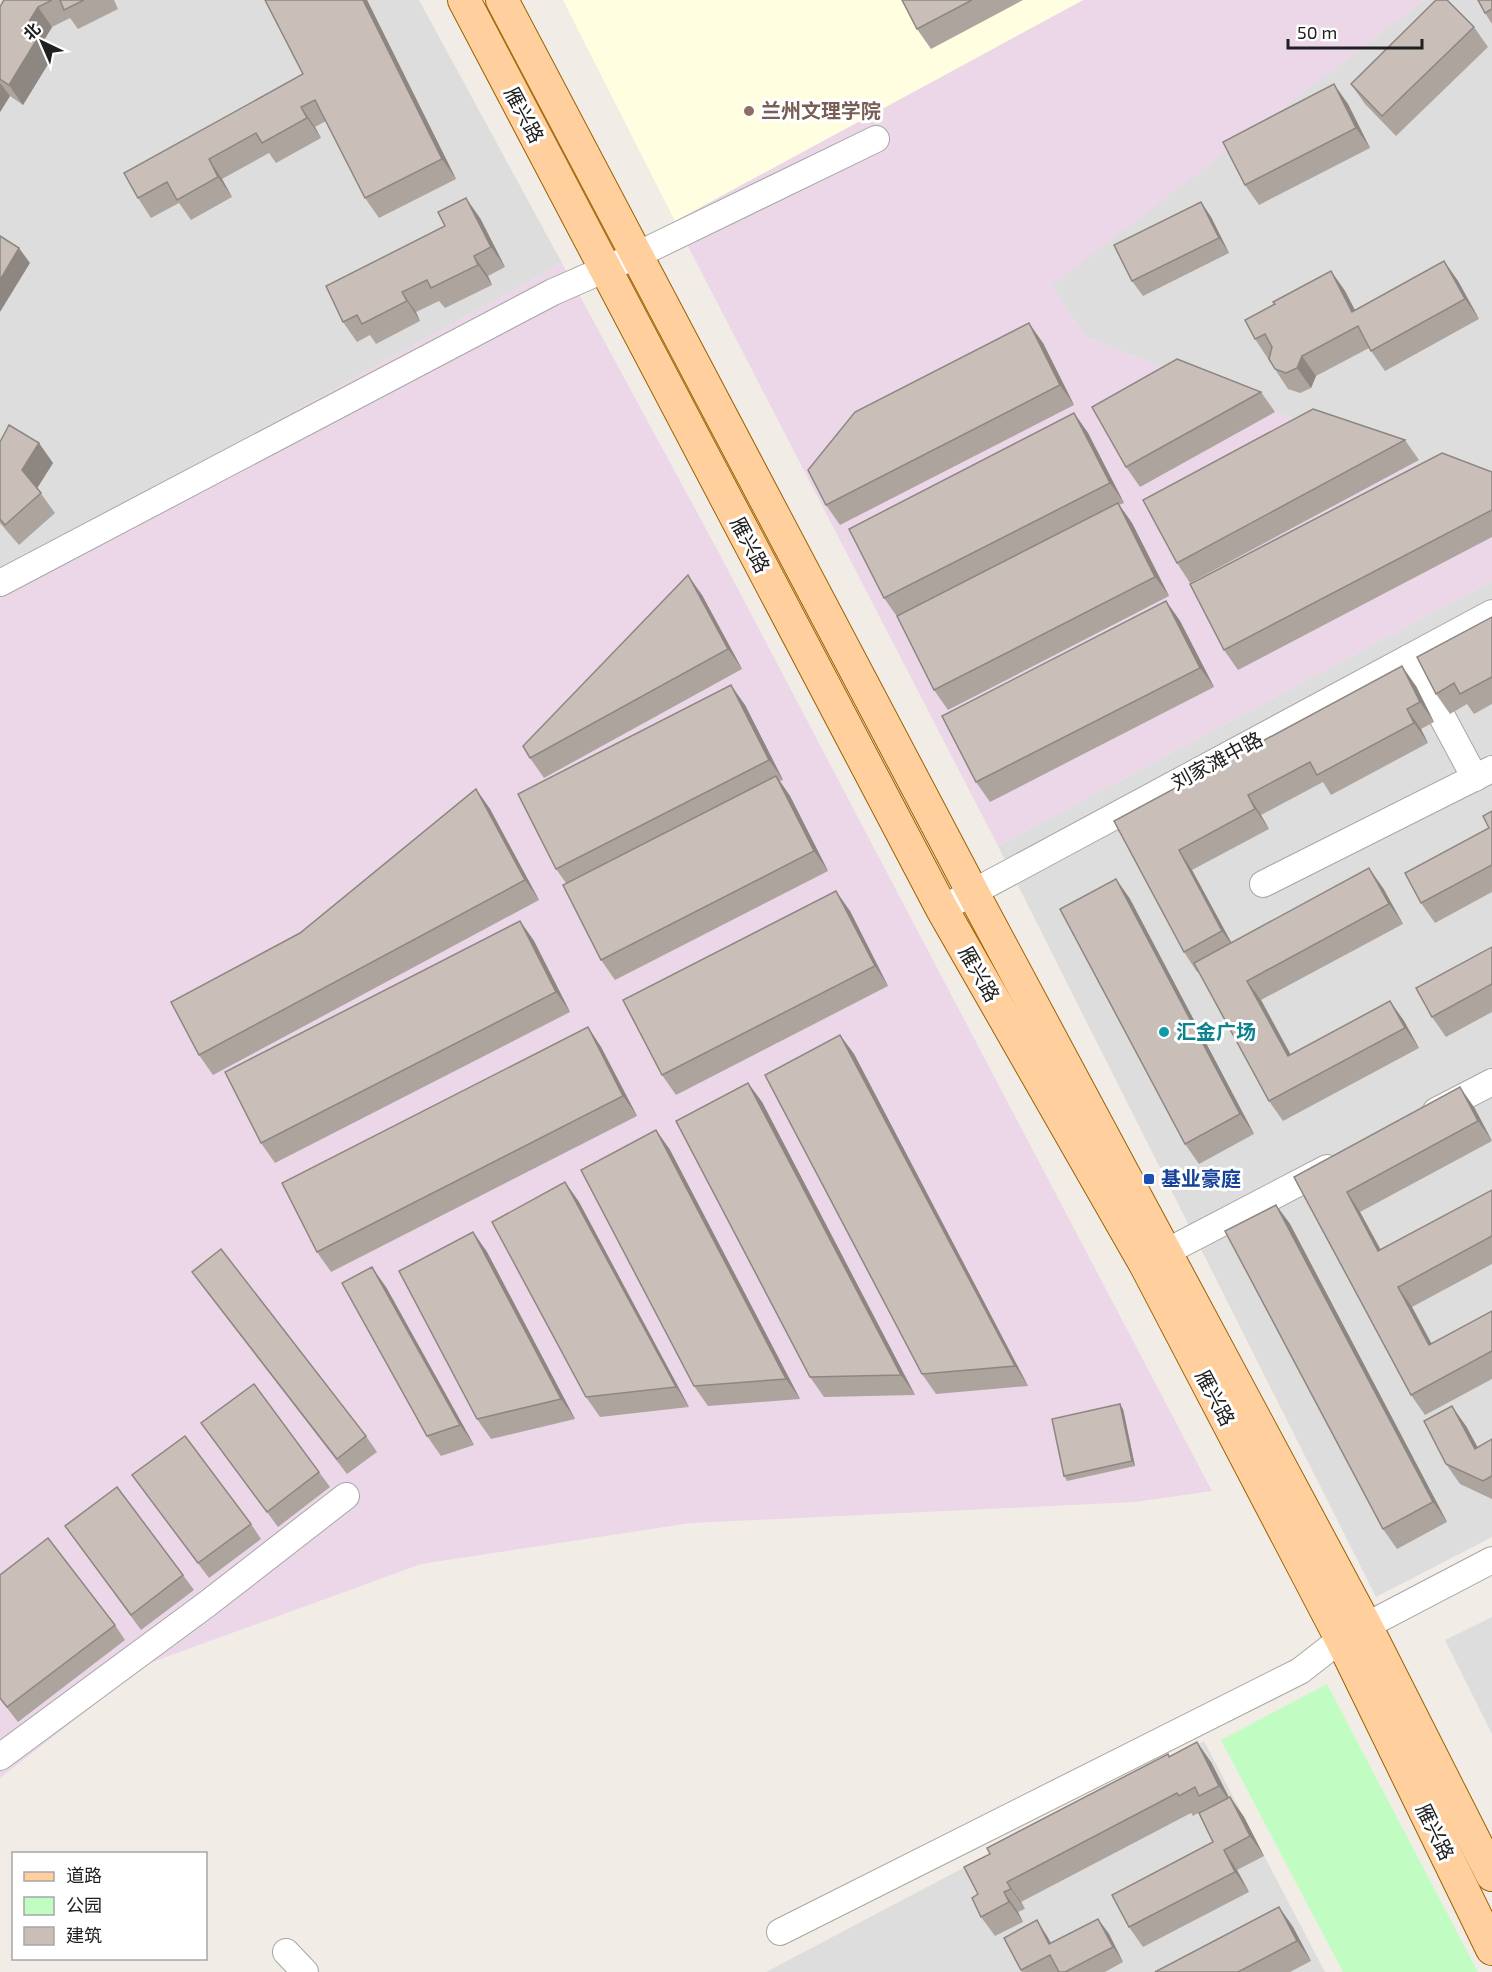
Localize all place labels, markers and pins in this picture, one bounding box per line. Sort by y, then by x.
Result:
place label: 兰州文理学院 [761,98,881,122]
marker: 兰州文理学院 [742,104,756,118]
place label: 汇金广场 [1176,1019,1256,1043]
marker: 汇金广场 [1157,1025,1171,1039]
place label: 基业豪庭 [1161,1166,1241,1190]
marker: 基业豪庭 [1142,1172,1156,1186]

